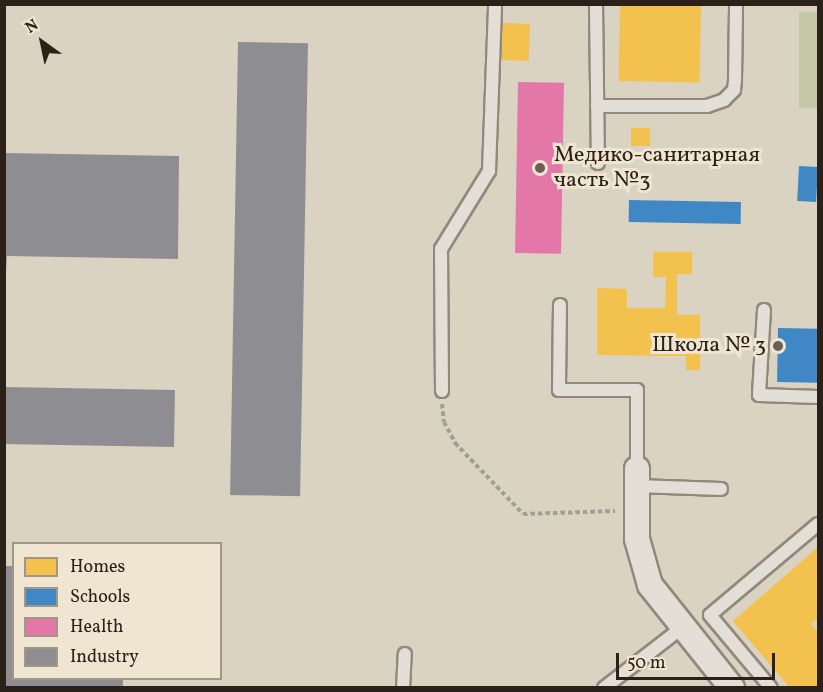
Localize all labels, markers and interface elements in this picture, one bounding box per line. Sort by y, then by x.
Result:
north arrow [12,12,72,72]
text: N [21,15,43,39]
place label: Медико-санитарная часть №3 [554,142,760,194]
marker: Медико-санитарная часть №3 [531,159,549,177]
place label: Школа № 3 [652,333,766,359]
marker: Школа № 3 [771,339,785,353]
legend [12,542,222,680]
text: Homes [70,555,125,580]
text: Schools [70,585,130,610]
text: Health [70,615,123,640]
scale bar [619,641,778,679]
text: Industry [70,645,139,670]
text: 50 m [627,651,666,676]

